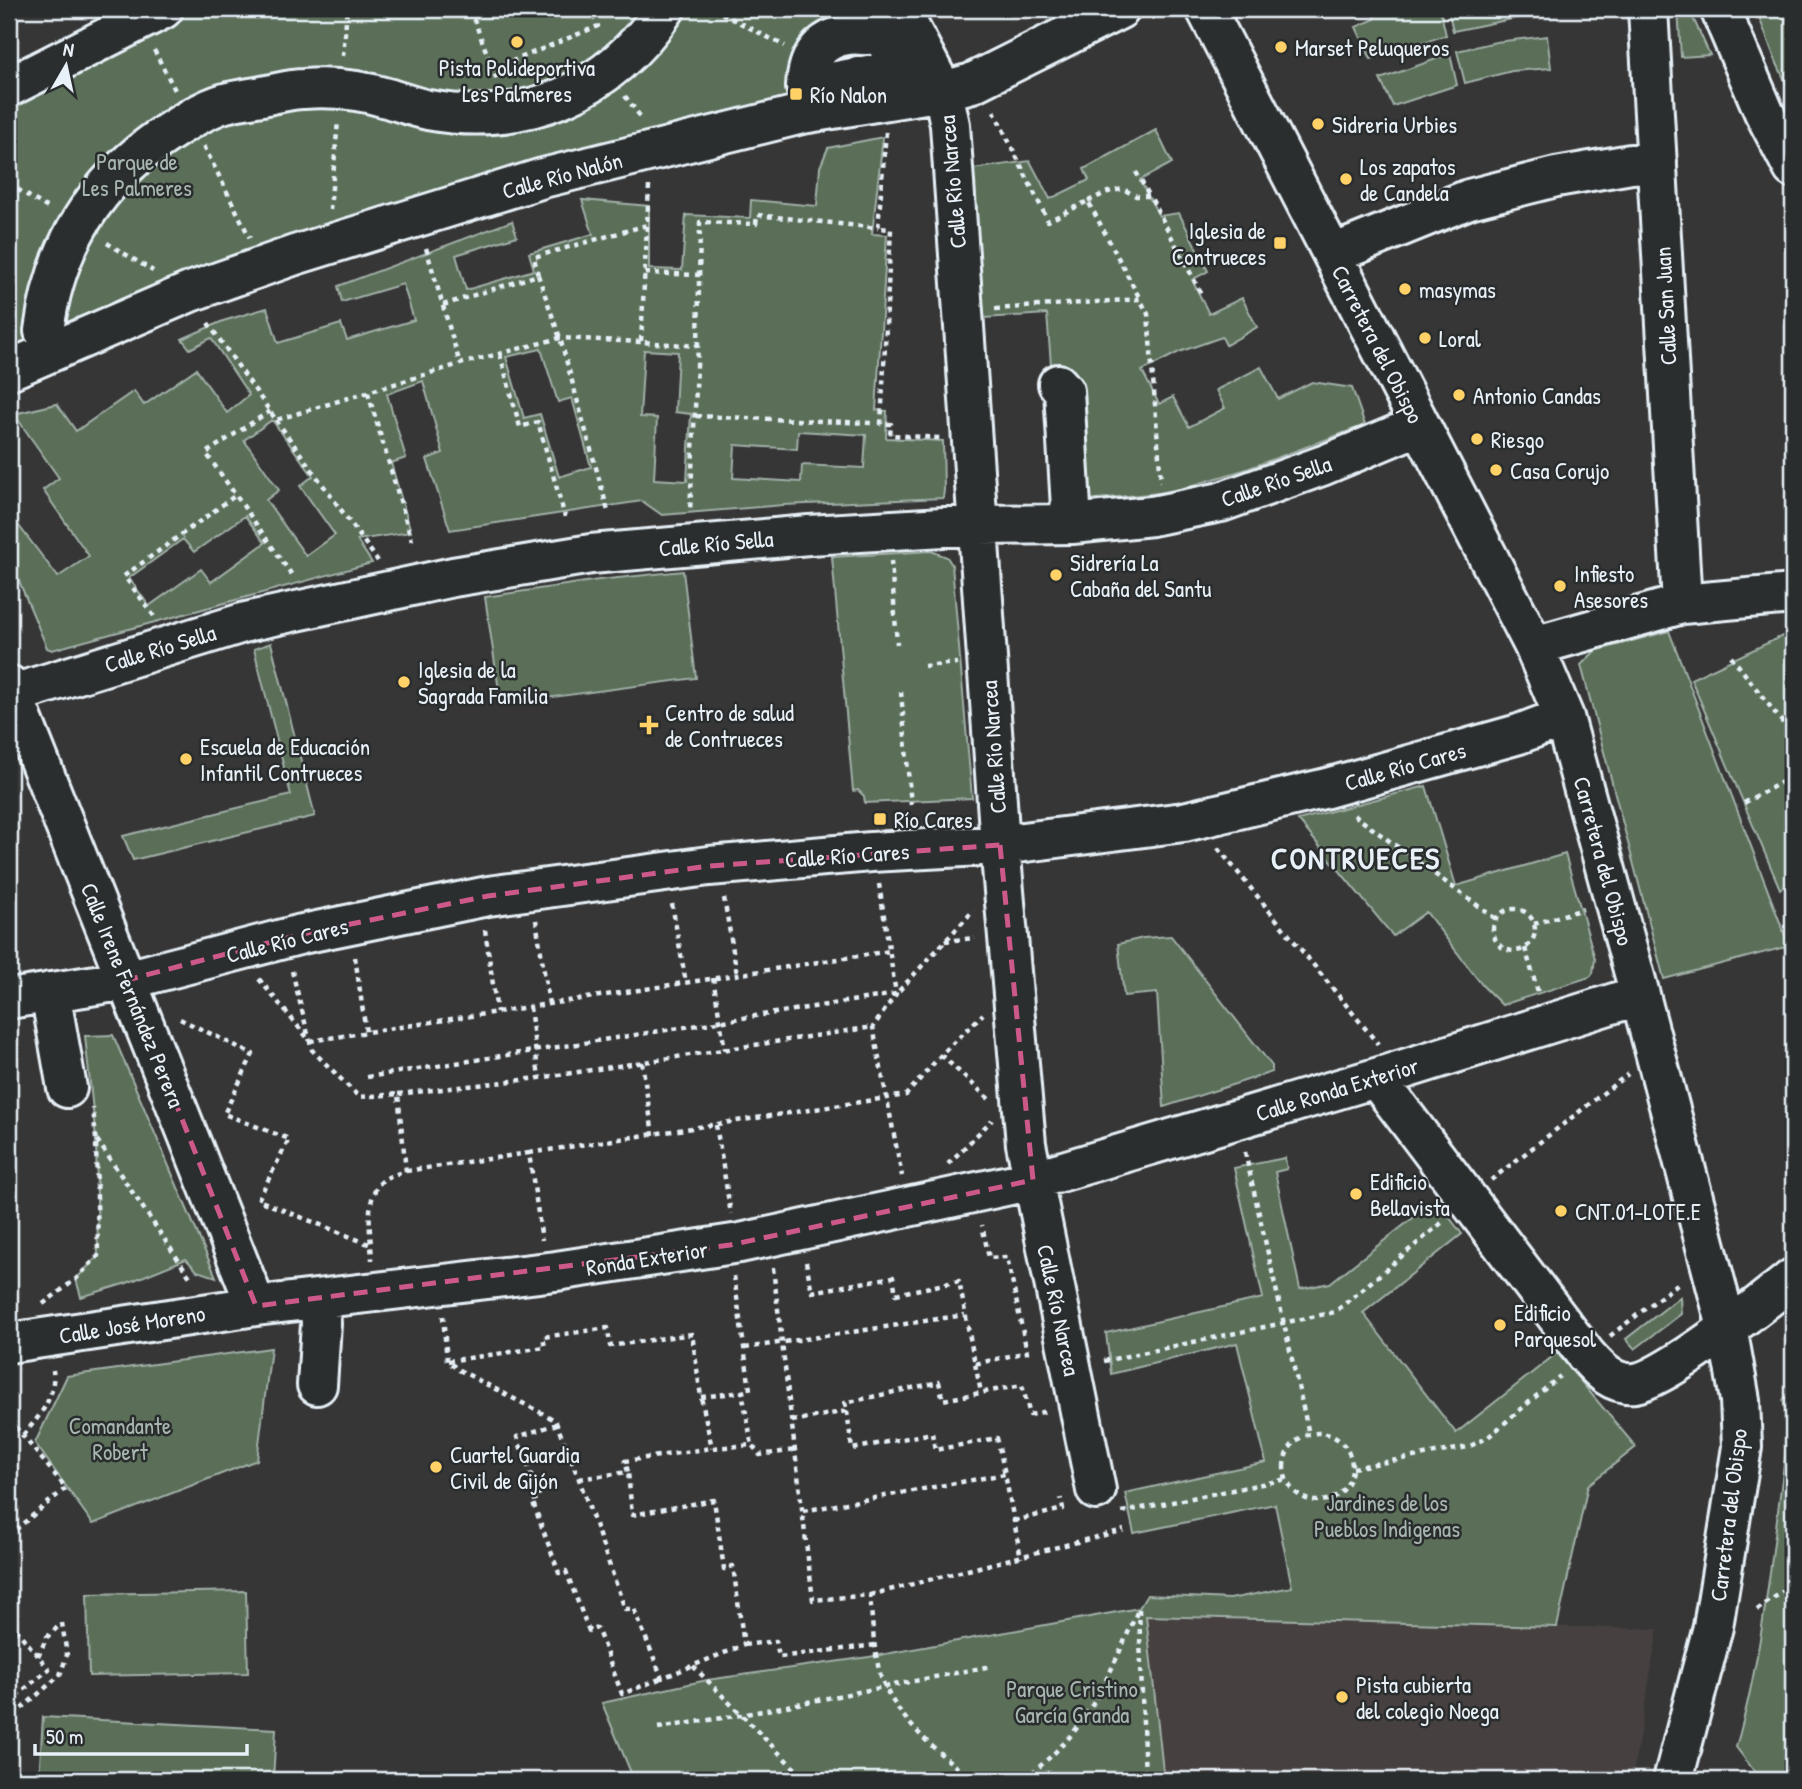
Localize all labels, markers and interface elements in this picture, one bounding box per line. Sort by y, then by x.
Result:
north arrow [32,32,102,102]
place label: Marset Peluqueros [1295,32,1449,63]
marker: Pista Polideportiva Les Palmeres [509,34,525,50]
text: N [62,36,76,63]
marker: Marset Peluqueros [1273,39,1289,55]
place label: Pista Polideportiva Les Palmeres [439,52,595,109]
place label: Río Nalon [810,79,887,110]
marker: Río Nalon [788,86,804,102]
place label: Sidreria Urbies [1332,109,1457,140]
street label: Calle Río Narcea [931,114,973,250]
marker: Sidreria Urbies [1310,116,1326,132]
street label: Calle Río Nalón [499,144,625,206]
park label: Parque de Les Palmeres [82,146,192,203]
place label: Los zapatos de Candela [1360,151,1456,208]
marker: Los zapatos de Candela [1338,171,1354,187]
place label: Iglesia de Contrueces [1172,215,1266,272]
marker: Iglesia de Contrueces [1272,235,1288,251]
street label: Calle San Juan [1646,246,1684,366]
street label: Carretera del Obispo [1325,260,1431,428]
place label: masymas [1419,274,1496,305]
marker: masymas [1397,281,1413,297]
place label: Loral [1439,323,1482,354]
marker: Loral [1417,330,1433,346]
place label: Antonio Candas [1473,380,1601,411]
marker: Antonio Candas [1451,387,1467,403]
place label: Riesgo [1491,424,1544,455]
marker: Riesgo [1469,431,1485,447]
street label: Calle Río Sella [1217,448,1335,514]
place label: Casa Corujo [1510,455,1609,486]
marker: Casa Corujo [1488,462,1504,478]
street label: Calle Río Sella [657,523,775,563]
place label: Sidrería La Cabaña del Santu [1070,547,1211,604]
place label: Infiesto Asesores [1574,558,1648,615]
marker: Sidrería La Cabaña del Santu [1048,567,1064,583]
marker: Infiesto Asesores [1552,578,1568,594]
street label: Calle Río Sella [101,616,219,680]
place label: Iglesia de la Sagrada Familia [418,654,548,711]
marker: Iglesia de la Sagrada Familia [396,674,412,690]
street label: Calle Río Narcea [973,679,1013,815]
place label: Centro de salud de Contrueces [665,697,794,754]
marker: Centro de salud de Contrueces [639,715,659,735]
place label: Escuela de Educación Infantil Contrueces [200,731,370,788]
street label: Calle Río Cares [1341,734,1469,798]
marker: Escuela de Educación Infantil Contrueces [178,751,194,767]
street label: Carretera del Obispo [1567,773,1641,949]
place label: Río Cares [894,804,973,835]
marker: Río Cares [872,811,888,827]
street label: Calle Río Cares [784,835,910,875]
district label: CONTRUECES [1271,838,1441,878]
street label: Calle Irene Fernández Perera [74,878,192,1112]
street label: Calle Río Cares [223,910,351,970]
street label: Calle Ronda Exterior [1252,1049,1422,1129]
place label: Edificio Bellavista [1370,1166,1450,1223]
marker: Edificio Bellavista [1348,1186,1364,1202]
place label: CNT.01-LOTE.E [1575,1196,1701,1227]
marker: CNT.01-LOTE.E [1553,1203,1569,1219]
street label: Ronda Exterior [584,1233,710,1283]
street label: Calle Río Narcea [1030,1242,1088,1378]
street label: Calle José Moreno [57,1297,207,1351]
place label: Edificio Parquesol [1514,1297,1597,1354]
marker: Edificio Parquesol [1492,1317,1508,1333]
park label: Comandante Robert [69,1410,171,1467]
street label: Carretera del Obispo [1702,1427,1754,1603]
place label: Cuartel Guardia Civil de Gijón [450,1439,579,1496]
marker: Cuartel Guardia Civil de Gijón [428,1459,444,1475]
park label: Jardines de los Pueblos Indigenas [1314,1487,1460,1544]
place label: Pista cubierta del colegio Noega [1356,1669,1499,1726]
park label: Parque Cristino García Granda [1006,1673,1138,1730]
marker: Pista cubierta del colegio Noega [1334,1689,1350,1705]
scale bar [35,1712,247,1756]
text: 50 m [46,1722,83,1751]

